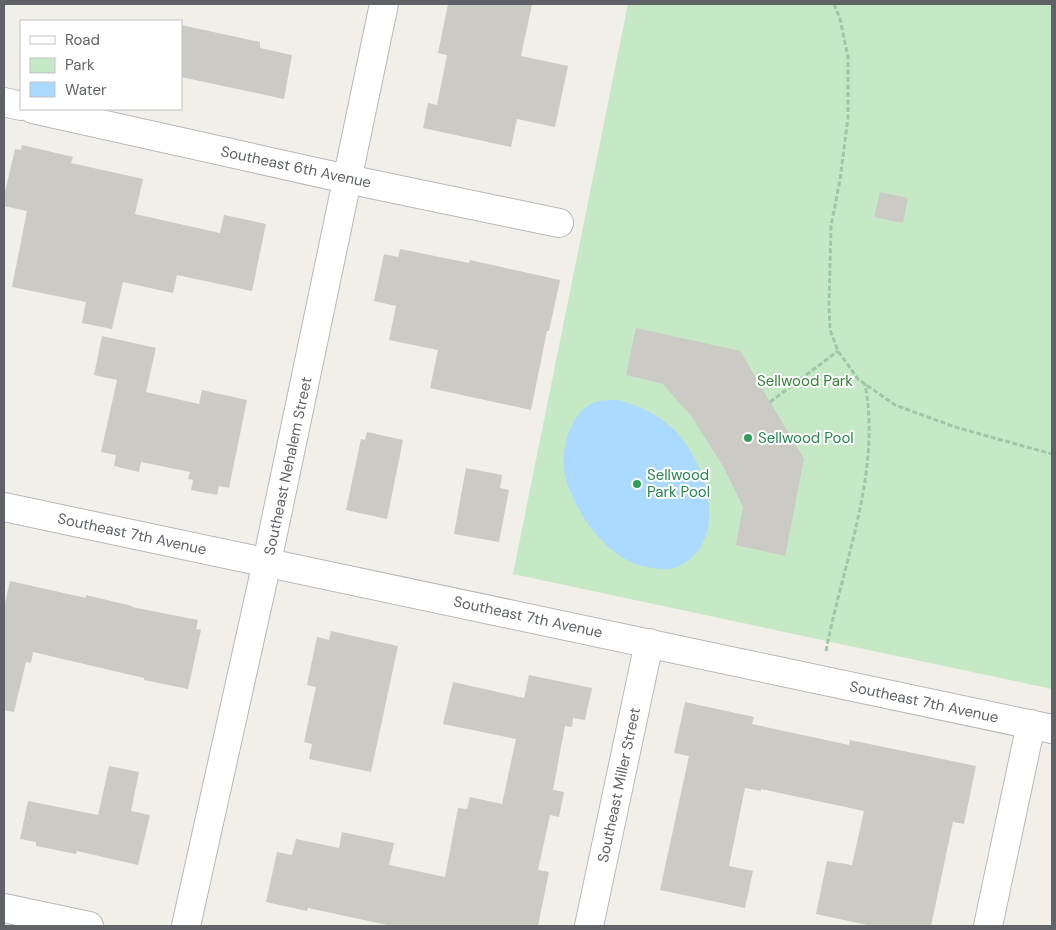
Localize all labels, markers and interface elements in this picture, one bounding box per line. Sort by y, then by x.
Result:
legend [20,20,182,110]
text: Road [65,30,100,50]
text: Park [65,55,95,75]
text: Water [65,80,107,100]
street label: Southeast 6th Avenue [219,141,373,193]
park label: Sellwood Park [757,371,853,391]
street label: Southeast Nehalem Street [259,375,317,557]
place label: Sellwood Pool [758,428,854,448]
marker: Sellwood Pool [742,432,754,444]
place label: Sellwood Park Pool [647,465,710,502]
marker: Sellwood Park Pool [631,478,643,490]
street label: Southeast 7th Avenue [56,508,208,560]
street label: Southeast 7th Avenue [452,591,604,643]
street label: Southeast 7th Avenue [848,676,1000,728]
street label: Southeast Miller Street [593,706,645,864]

